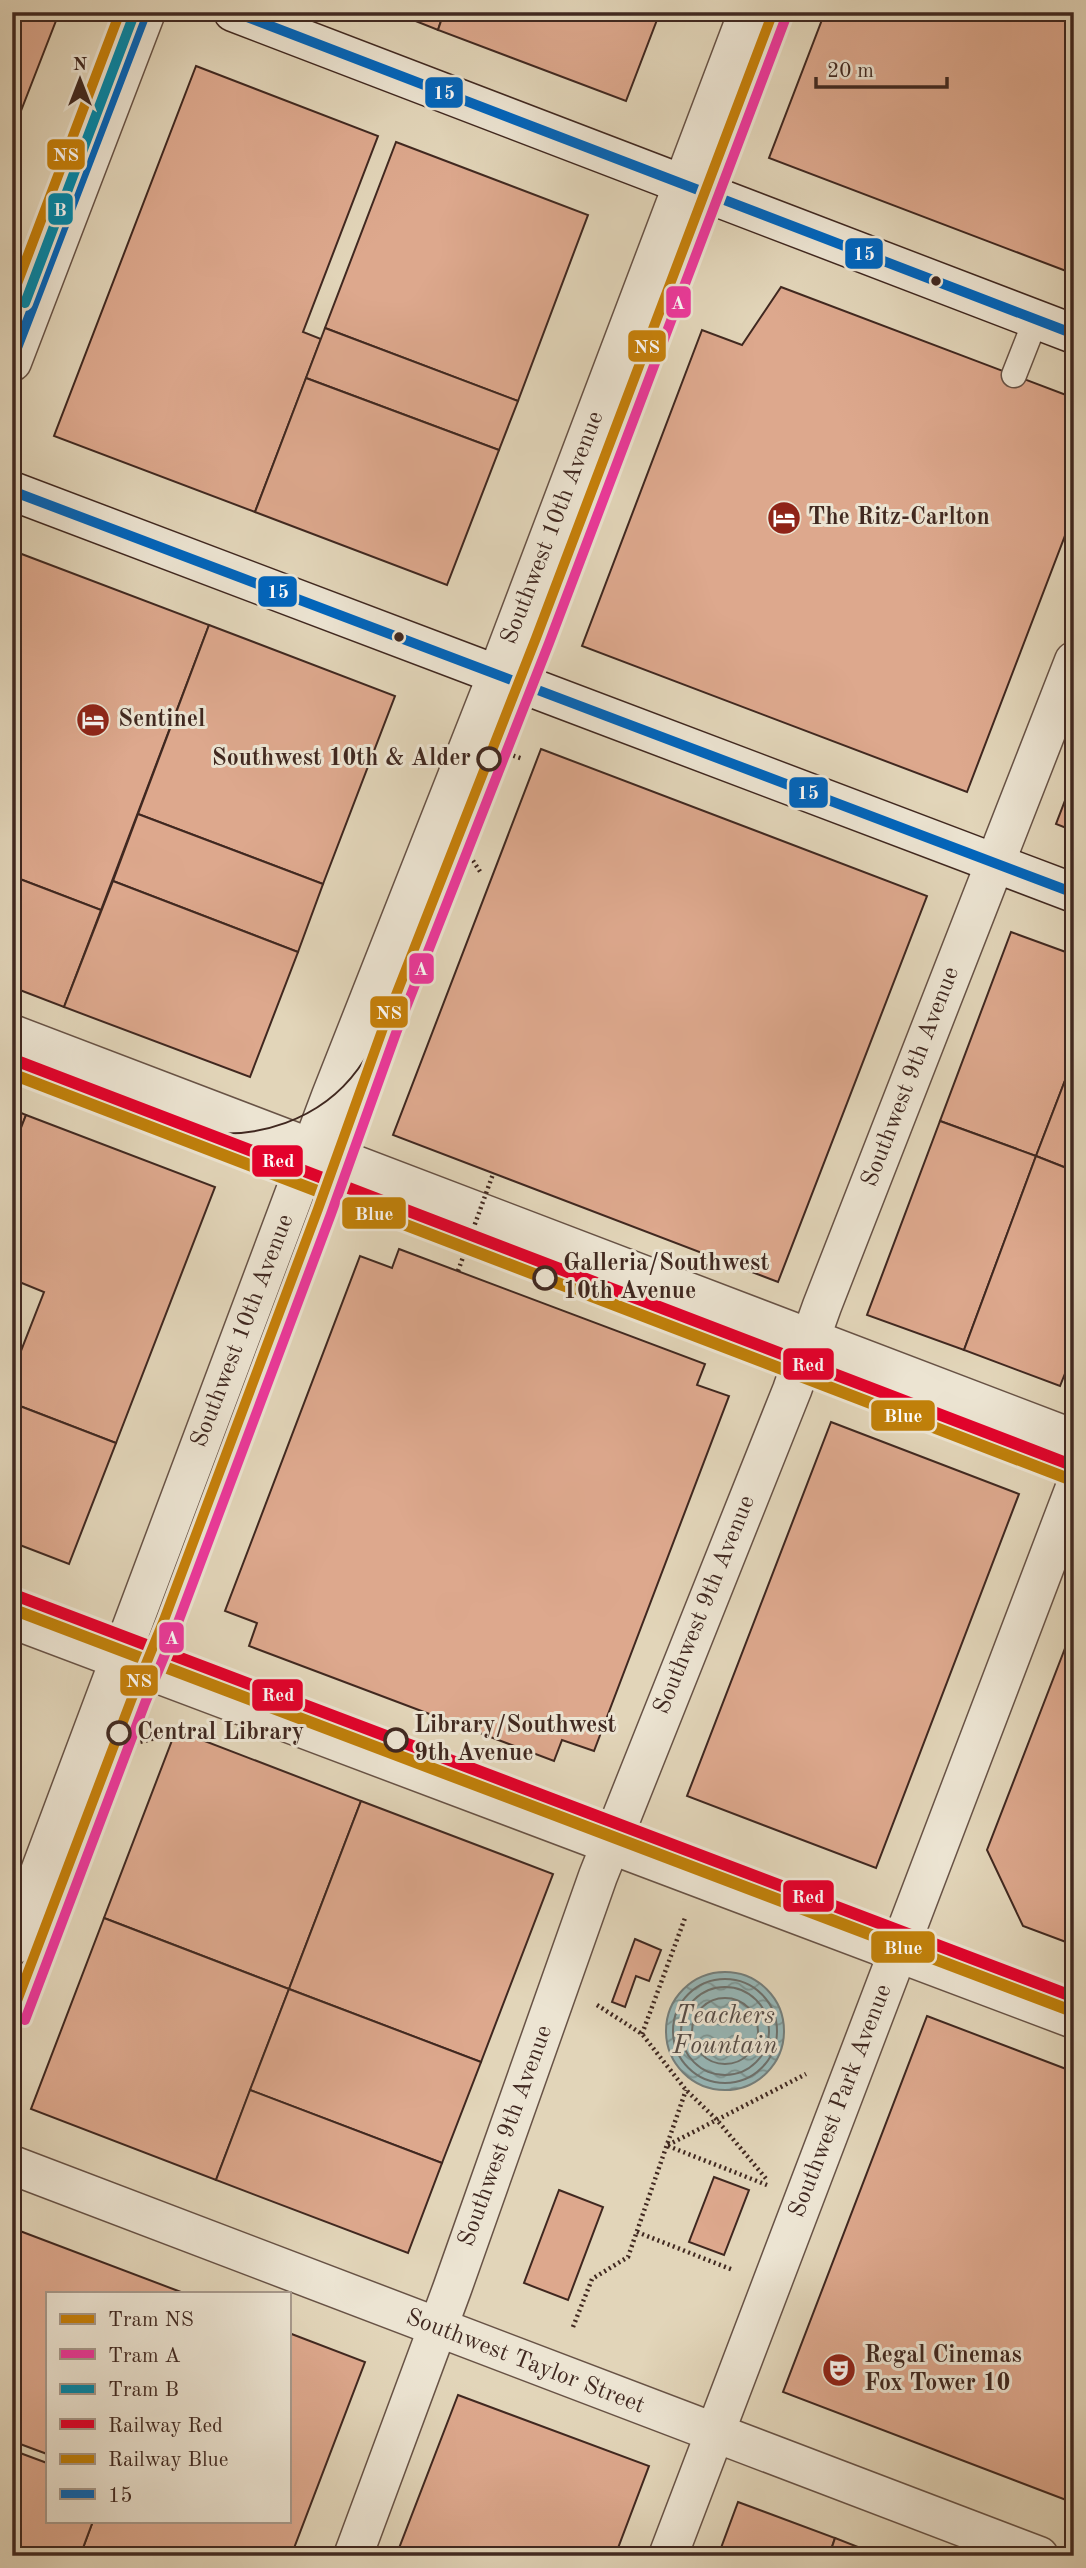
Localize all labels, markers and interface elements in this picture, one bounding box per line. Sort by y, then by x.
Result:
north arrow [46,46,116,116]
scale bar [816,46,948,90]
text: N [73,56,88,75]
text: 20 m [827,61,874,82]
line badge: 15 [424,76,464,109]
text: 15 [433,85,455,104]
line badge: NS [46,138,86,171]
text: NS [53,147,79,166]
line badge: B [47,192,74,226]
text: B [53,202,67,221]
line badge: 15 [844,237,884,270]
text: 15 [853,246,875,265]
unlabelled marker [929,274,943,288]
line badge: A [665,285,692,319]
text: A [671,295,685,314]
line badge: NS [627,329,667,363]
text: NS [634,339,660,358]
street label: Southwest 10th Avenue [497,408,609,648]
hotel icon: The Ritz-Carlton [765,499,803,537]
place label: The Ritz-Carlton [808,506,990,530]
line badge: 15 [257,575,298,608]
text: 15 [267,584,289,603]
unlabelled marker [392,630,406,644]
hotel icon: Sentinel [74,701,112,739]
place label: Sentinel [118,708,205,732]
place label: Southwest 10th & Alder [212,747,471,771]
marker: Southwest 10th & Alder [477,747,501,771]
line badge: 15 [788,776,829,809]
text: 15 [797,785,819,804]
line badge: A [408,952,435,985]
text: A [414,961,428,980]
street label: Southwest 9th Avenue [858,964,964,1190]
line badge: NS [369,995,409,1029]
text: NS [376,1005,402,1024]
line badge: Red [251,1144,304,1178]
text: Red [261,1153,295,1172]
line badge: Blue [341,1196,407,1230]
text: Blue [355,1206,393,1225]
street label: Southwest 10th Avenue [187,1211,299,1451]
place label: Galleria/Southwest 10th Avenue [563,1252,769,1304]
marker: Galleria/Southwest 10th Avenue [533,1266,557,1290]
line badge: Red [782,1347,835,1381]
text: Red [791,1357,825,1376]
line badge: Blue [870,1399,936,1432]
text: Blue [884,1408,922,1427]
street label: Southwest 9th Avenue [650,1492,760,1718]
line badge: A [158,1621,185,1654]
text: A [165,1630,179,1649]
line badge: NS [119,1664,159,1697]
text: NS [126,1673,152,1692]
line badge: Red [251,1678,304,1712]
text: Red [261,1687,295,1706]
place label: Library/Southwest 9th Avenue [414,1714,617,1766]
marker: Central Library [107,1721,131,1745]
place label: Central Library [137,1721,304,1745]
marker: Library/Southwest 9th Avenue [384,1728,408,1752]
line badge: Red [782,1879,835,1913]
text: Red [791,1889,825,1908]
line badge: Blue [870,1930,936,1964]
text: Blue [884,1940,922,1959]
street label: Southwest Park Avenue [785,1981,897,2221]
water label: Teachers Fountain [671,2003,778,2059]
street label: Southwest 9th Avenue [455,2022,557,2250]
legend [46,2292,290,2522]
street label: Southwest Taylor Street [402,2305,648,2419]
text: Tram NS [108,2310,194,2331]
place label: Regal Cinemas Fox Tower 10 [864,2344,1022,2396]
text: Tram A [108,2346,181,2367]
theatre icon: Regal Cinemas Fox Tower 10 [820,2351,858,2389]
text: Tram B [108,2380,179,2401]
text: Railway Red [108,2416,223,2437]
text: Railway Blue [108,2450,228,2471]
text: 15 [108,2486,132,2507]

